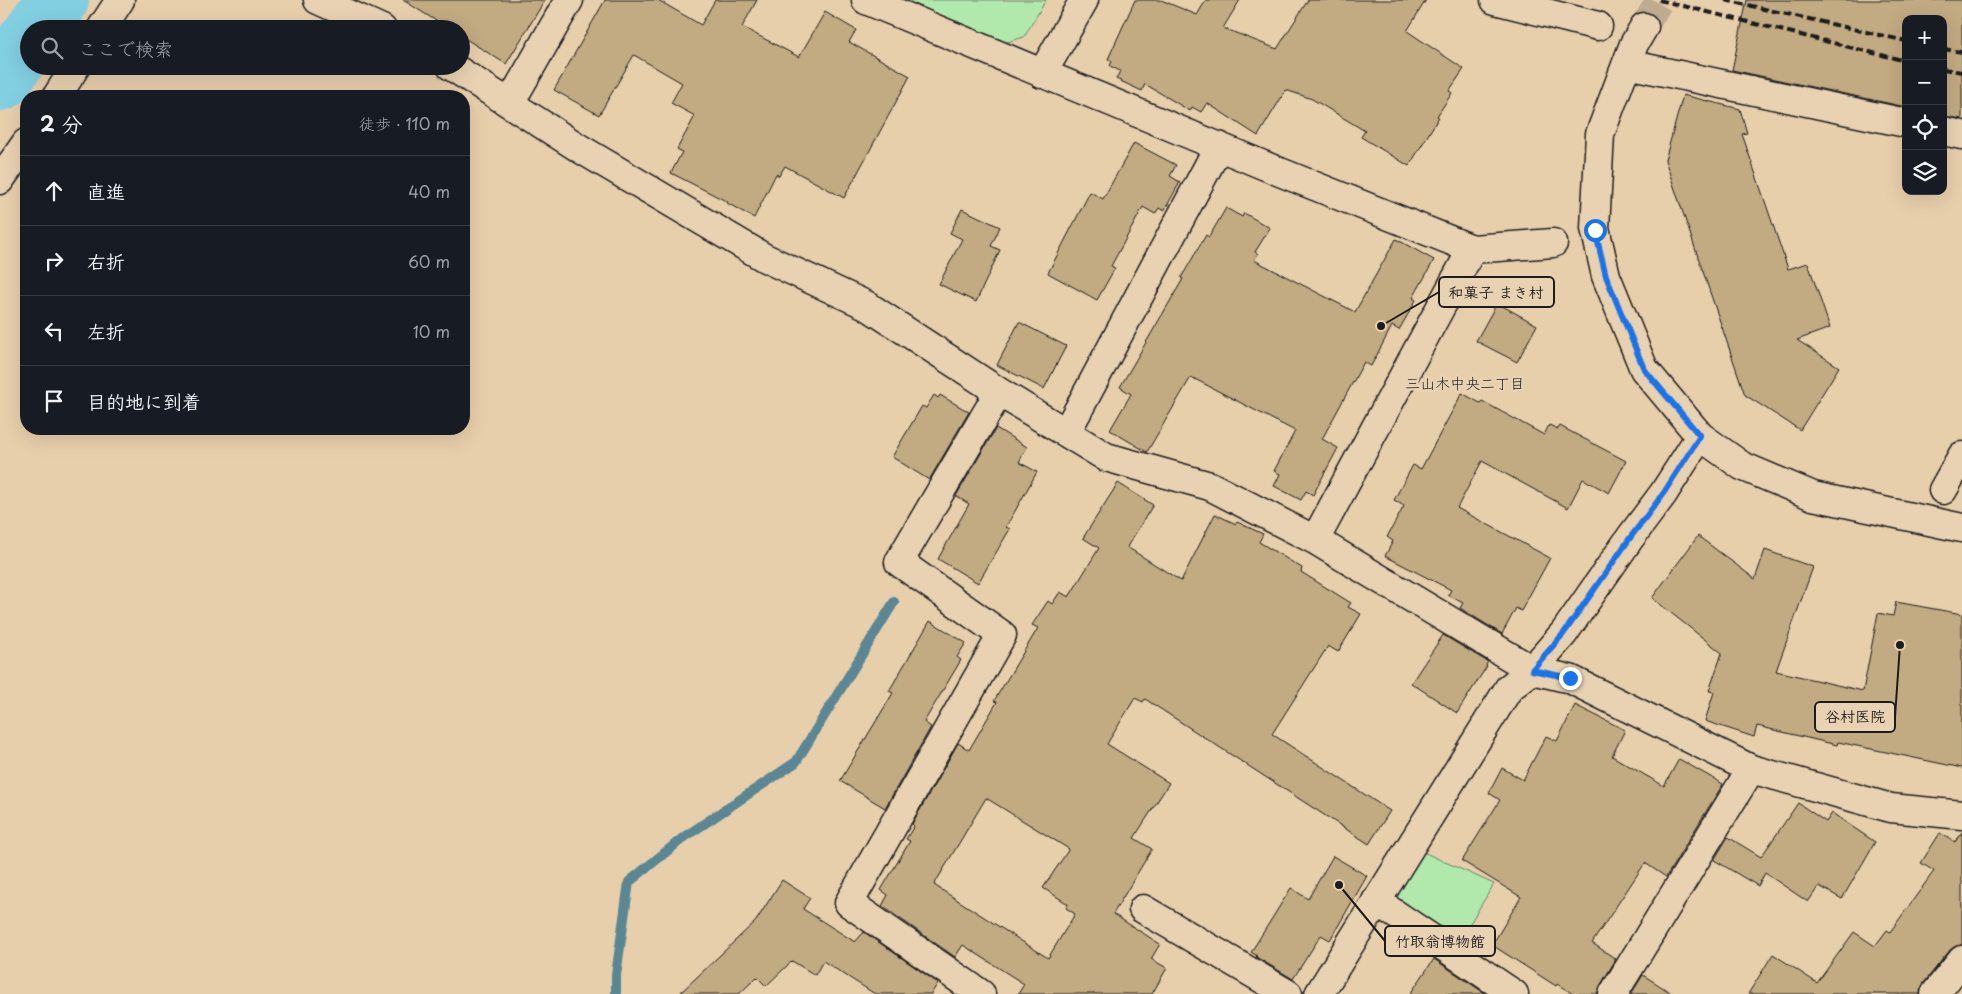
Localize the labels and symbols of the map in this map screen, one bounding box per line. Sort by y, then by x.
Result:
route start [1584,219,1607,242]
callout: 和菓子 まき村 [1439,277,1554,307]
text: 和菓子 まき村 [1449,280,1543,303]
district label: 三山木中央二丁目 [1405,371,1525,394]
route end [1559,667,1582,690]
callout: 谷村医院 [1815,702,1895,732]
text: 谷村医院 [1825,704,1885,727]
callout: 竹取翁博物館 [1385,926,1495,956]
text: 竹取翁博物館 [1395,929,1485,952]

